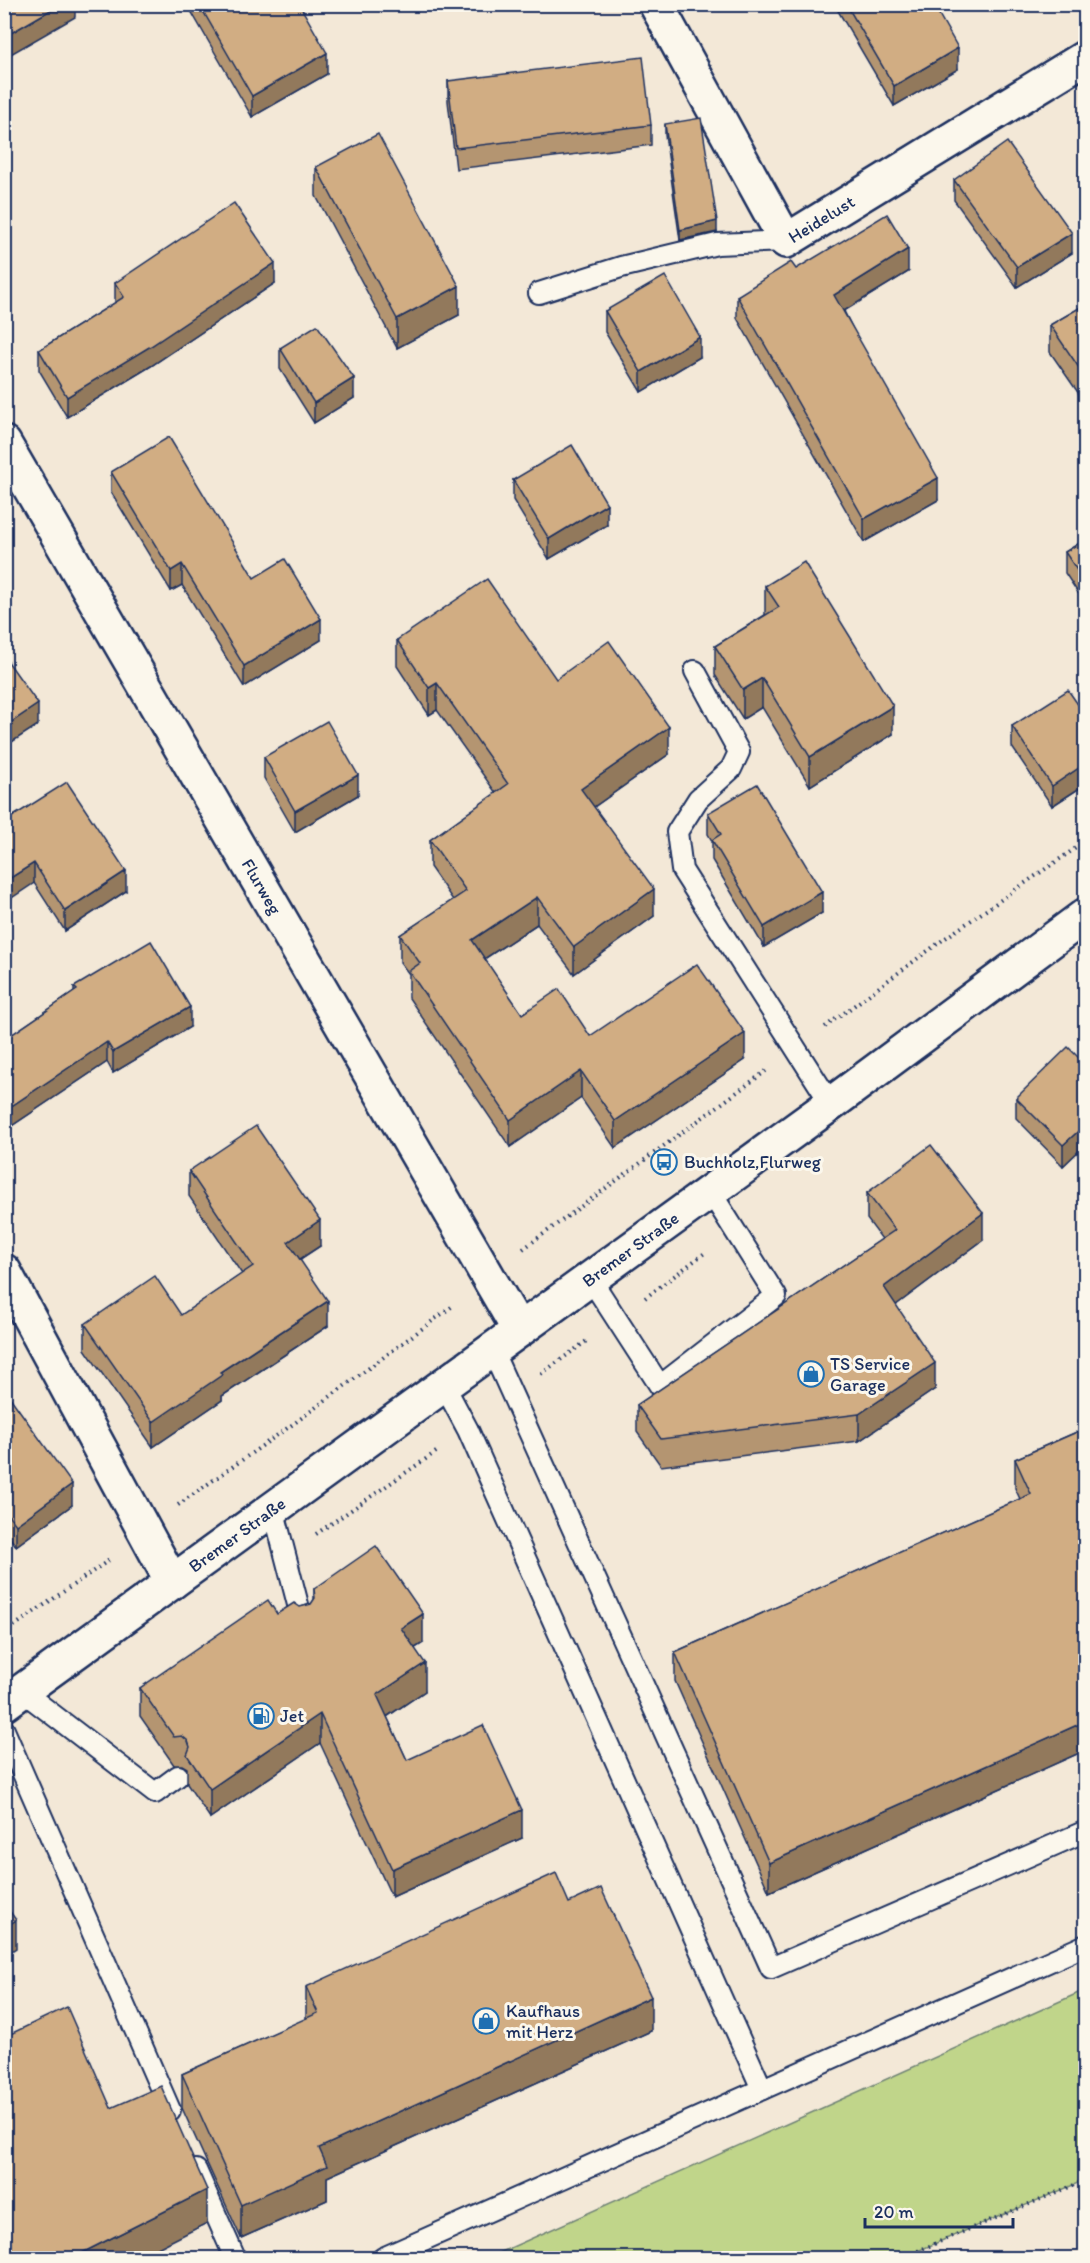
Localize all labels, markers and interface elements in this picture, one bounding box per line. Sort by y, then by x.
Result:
street label: Heidelust [784,190,859,248]
street label: Flurweg [237,855,287,919]
bus stop icon: Buchholz,Flurweg [649,1147,679,1177]
place label: Buchholz,Flurweg [684,1151,822,1173]
street label: Bremer Straße [578,1207,683,1292]
place label: TS Service Garage [830,1353,910,1396]
shop icon: TS Service Garage [796,1359,826,1389]
street label: Bremer Straße [184,1492,290,1577]
fuel station icon: Jet [246,1701,276,1731]
place label: Jet [280,1705,304,1727]
place label: Kaufhaus mit Herz [506,2000,580,2043]
shop icon: Kaufhaus mit Herz [471,2006,501,2036]
scale bar [865,2191,1014,2229]
text: 20 m [874,2201,914,2223]

